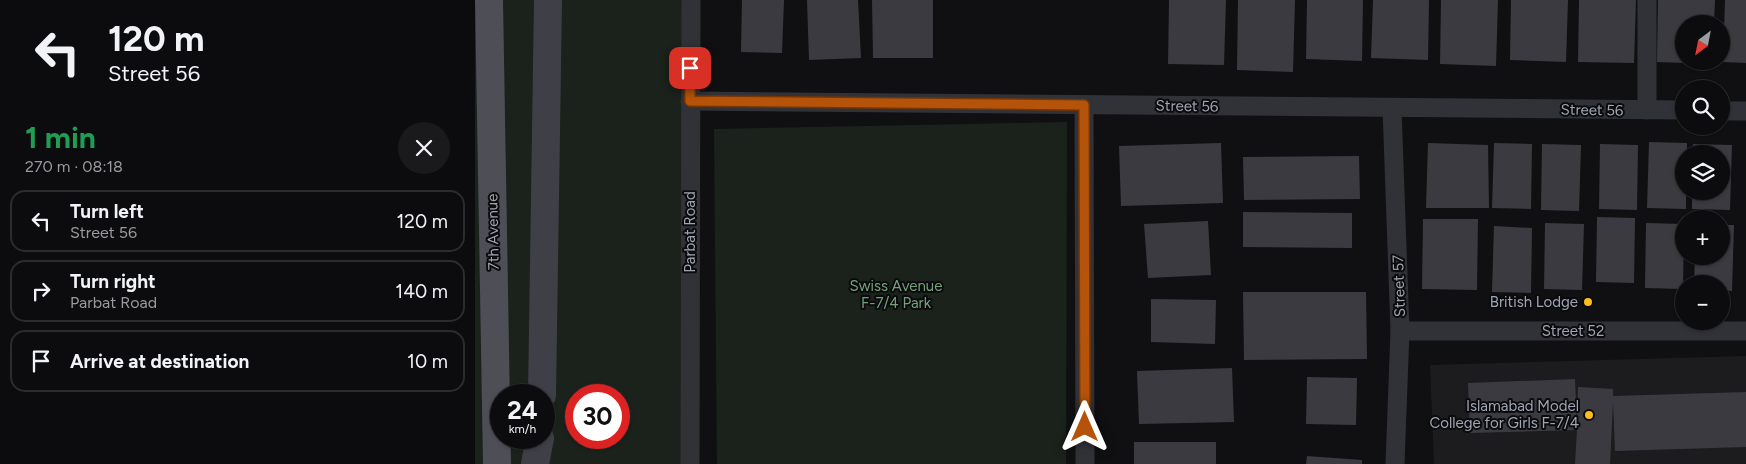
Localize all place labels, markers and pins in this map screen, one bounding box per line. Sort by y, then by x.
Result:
pin [669,47,711,89]
place label: British Lodge [1490,293,1578,311]
marker: British Lodge [1582,296,1594,308]
place label: Islamabad Model College for Girls F-7/4 [1429,397,1579,432]
marker: Islamabad Model College for Girls F-7/4 [1583,409,1595,421]

